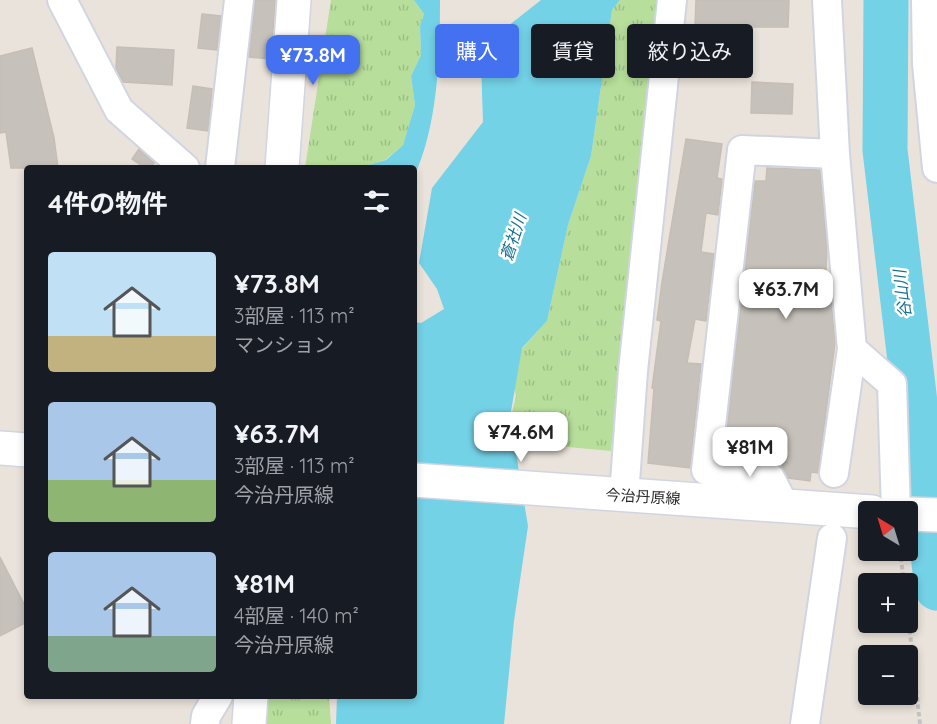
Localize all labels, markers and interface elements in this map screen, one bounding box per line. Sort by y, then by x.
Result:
chip: 購入 [435,24,519,78]
chip: 賃貸 [531,24,615,78]
chip: 絞り込み [627,24,753,78]
pin: ¥73.8M [264,35,362,86]
text: ¥73.8M [280,42,346,67]
icon: filters [360,185,393,218]
text: 4件の物件 [48,187,167,220]
water label: 蒼社川 [496,209,531,263]
text: ¥73.8M [234,267,320,300]
water label: 谷山川 [889,267,915,319]
pin: ¥63.7M [737,269,835,320]
icon: home [96,276,168,348]
text: ¥63.7M [753,276,819,301]
text: 3部屋 · 113 m² [234,303,355,328]
text: マンション [234,332,334,357]
pin: ¥74.6M [472,412,570,463]
text: ¥63.7M [234,417,320,450]
text: ¥74.6M [488,419,554,444]
icon: home [96,426,168,498]
pin: ¥81M [714,427,786,478]
text: ¥81M [726,434,774,459]
text: 3部屋 · 113 m² [234,453,355,478]
text: 今治丹原線 [234,482,334,507]
street label: 今治丹原線 [605,485,681,508]
north arrow [858,501,918,561]
map controls [858,501,918,705]
text: ¥81M [234,567,295,600]
button: + [858,573,918,633]
icon: home [96,576,168,648]
text: 4部屋 · 140 m² [234,603,359,628]
text: 今治丹原線 [234,632,334,657]
button: − [858,645,918,705]

